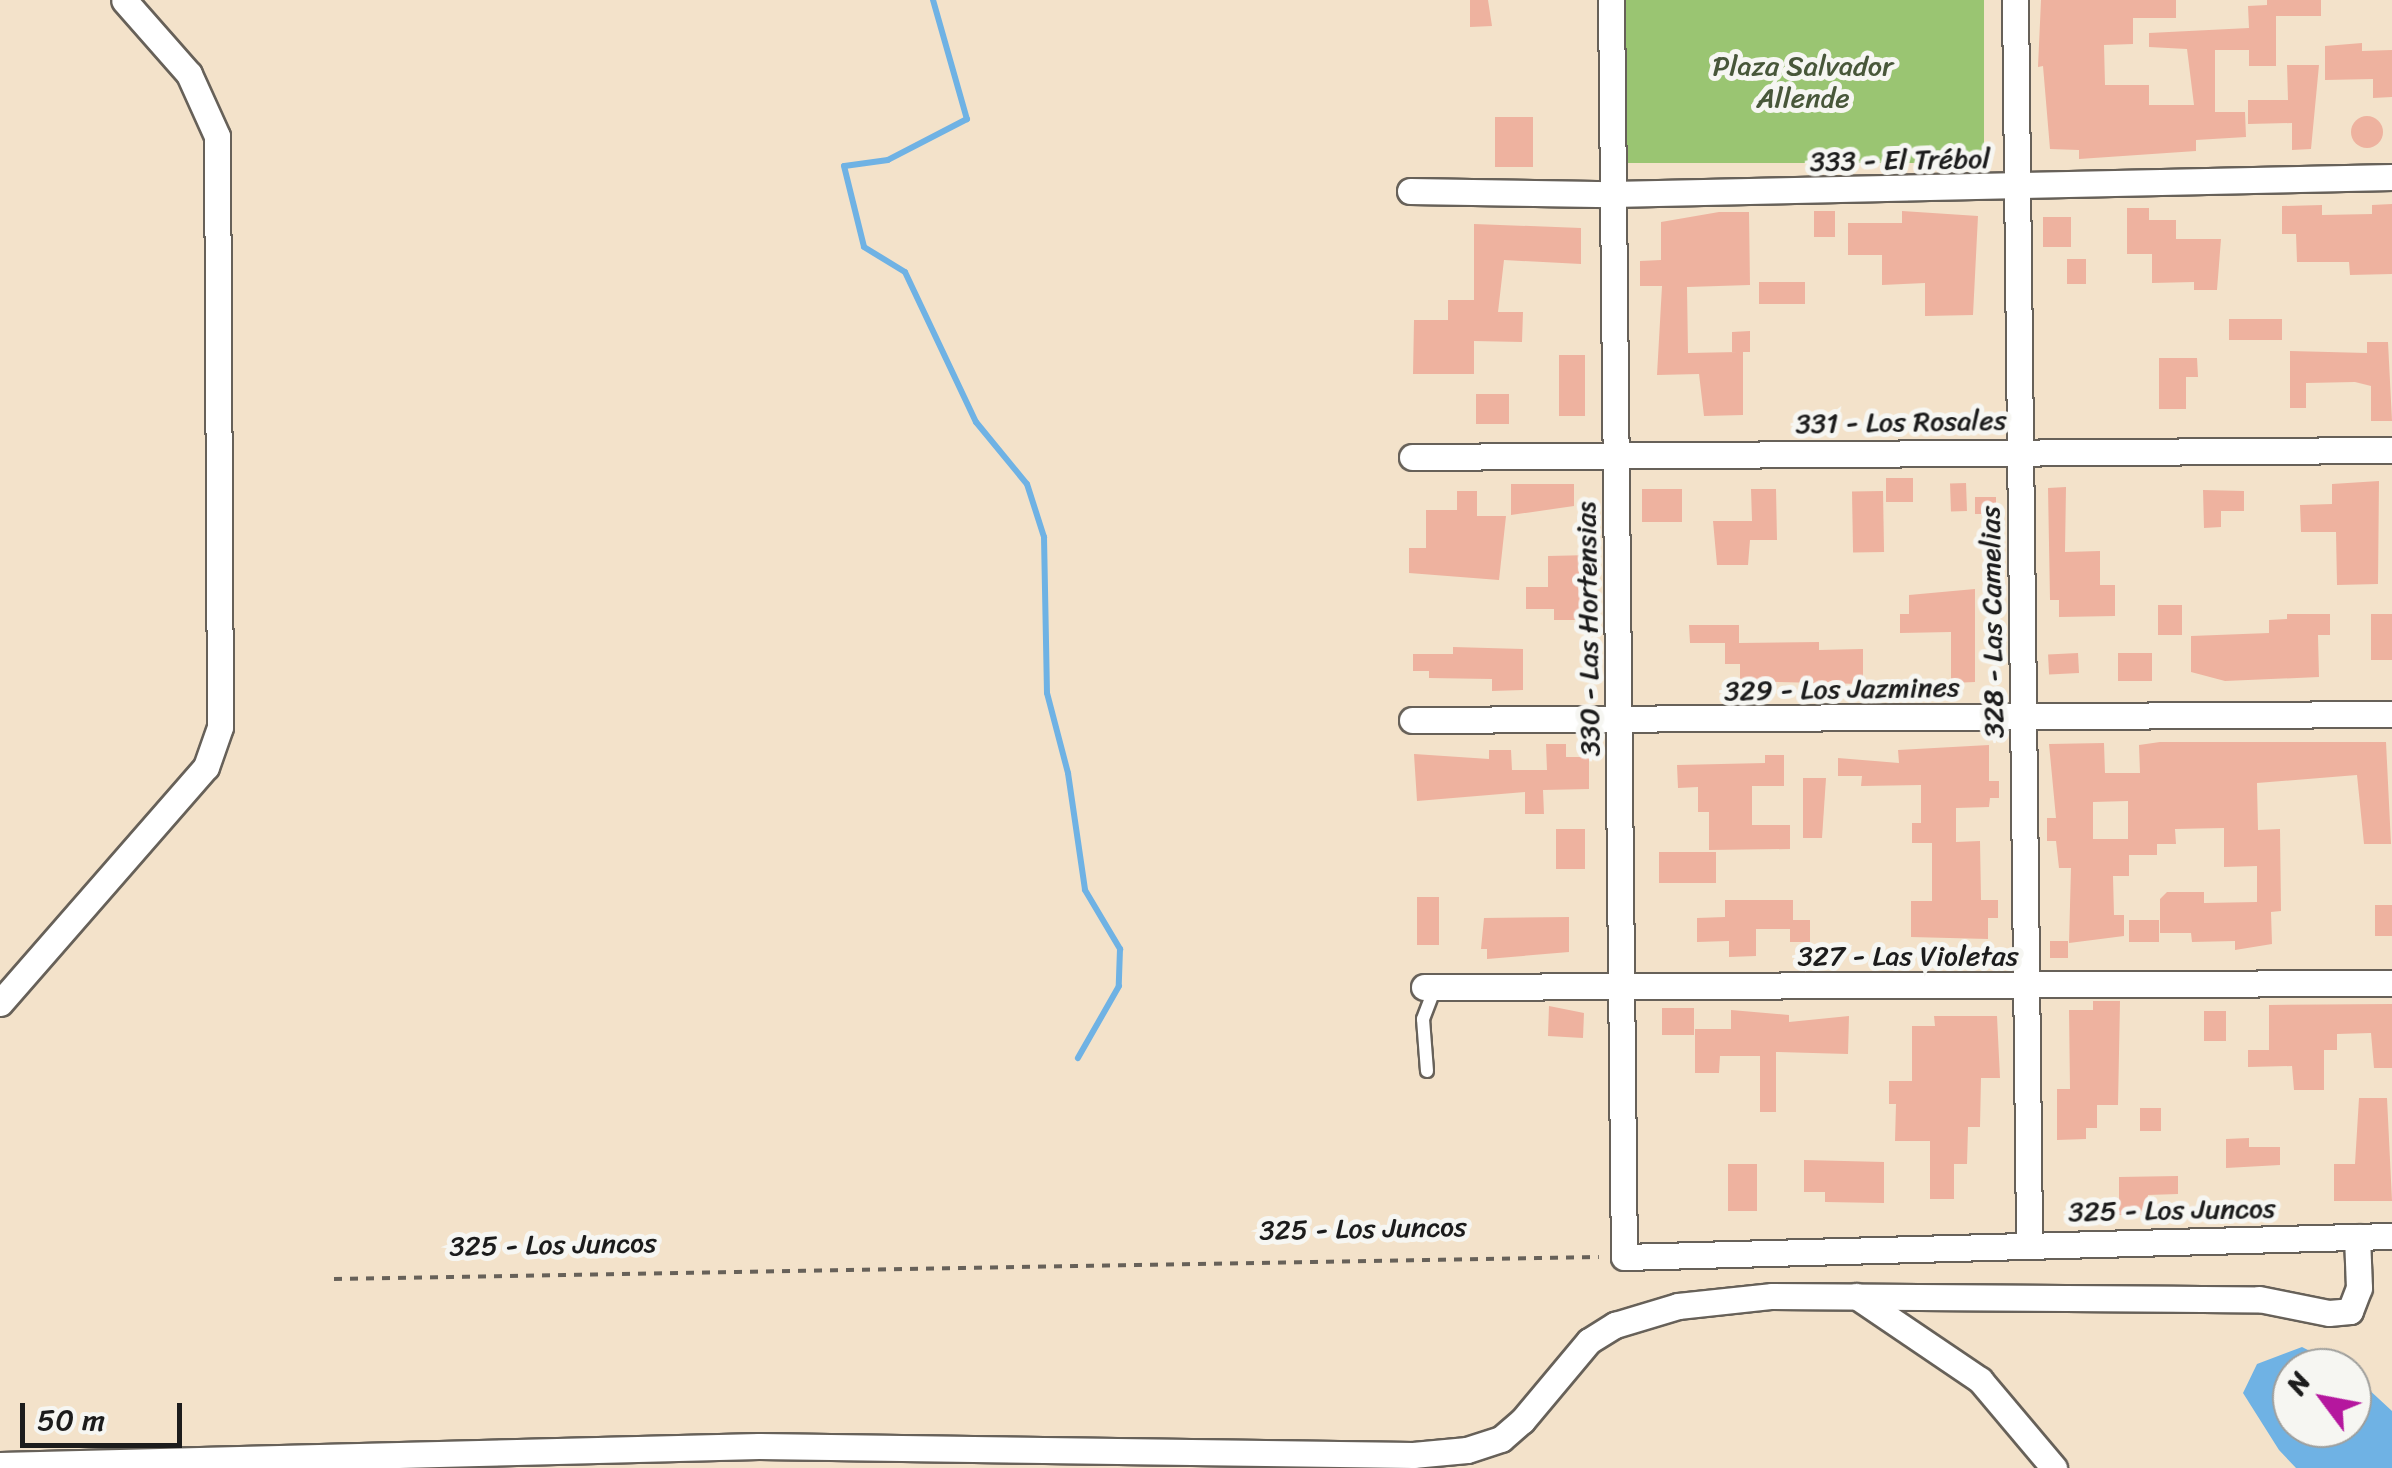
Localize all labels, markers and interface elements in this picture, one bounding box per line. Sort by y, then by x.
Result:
park label: Plaza Salvador Allende [1713,49,1893,115]
street label: 333 - El Trébol [1809,142,1991,178]
street label: 331 - Los Rosales [1796,403,2006,441]
street label: 330 - Las Hortensias [1569,500,1607,758]
street label: 328 - Las Camelias [1973,506,2011,738]
street label: 329 - Los Jazmines [1724,670,1960,708]
street label: 327 - Las Violetas [1798,939,2018,973]
street label: 325 - Los Juncos [2069,1191,2275,1229]
street label: 325 - Los Juncos [1260,1210,1466,1248]
street label: 325 - Los Juncos [450,1226,656,1264]
north arrow [2272,1348,2372,1448]
text: N [2272,1362,2324,1404]
scale bar [25,1383,188,1445]
text: 50 m [37,1393,105,1447]

